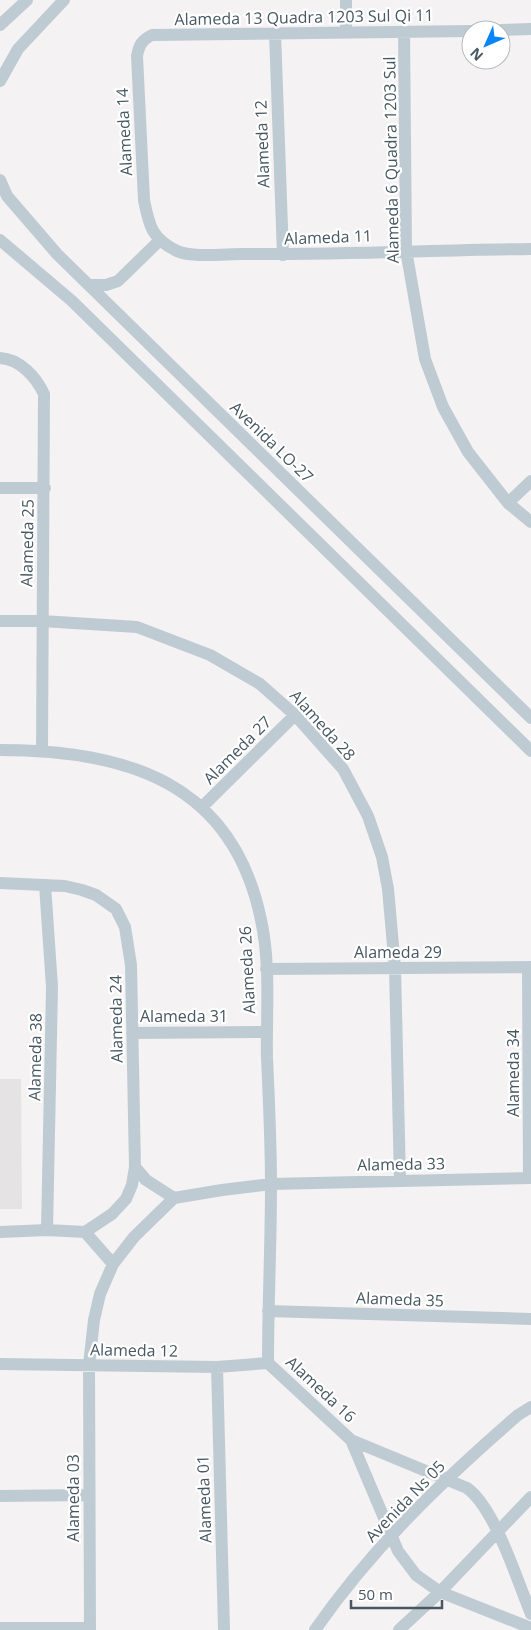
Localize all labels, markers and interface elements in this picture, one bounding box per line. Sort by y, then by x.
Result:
street label: Alameda 13 Quadra 1203 Sul Qi 11 [174,4,434,30]
north arrow [461,20,511,70]
text: N [466,44,487,65]
street label: Alameda 6 Quadra 1203 Sul [378,56,404,264]
street label: Alameda 14 [111,87,137,177]
street label: Alameda 12 [249,100,275,188]
street label: Alameda 11 [284,224,372,250]
street label: Avenida LO-27 [226,397,318,487]
street label: Alameda 25 [15,499,39,587]
street label: Alameda 28 [285,685,361,765]
street label: Alameda 27 [198,711,276,789]
street label: Alameda 26 [234,925,260,1015]
street label: Alameda 29 [354,941,442,963]
street label: Alameda 24 [104,975,128,1063]
street label: Alameda 31 [140,1005,228,1027]
street label: Alameda 38 [23,1013,47,1101]
street label: Alameda 34 [502,1029,524,1117]
street label: Alameda 33 [357,1152,445,1176]
street label: Alameda 35 [356,1286,444,1312]
street label: Alameda 12 [90,1338,178,1362]
street label: Alameda 16 [281,1351,361,1427]
street label: Alameda 03 [62,1454,84,1542]
street label: Alameda 01 [191,1455,217,1543]
street label: Avenida Ns 05 [360,1455,450,1547]
scale bar [351,1578,442,1610]
text: 50 m [358,1584,393,1604]

